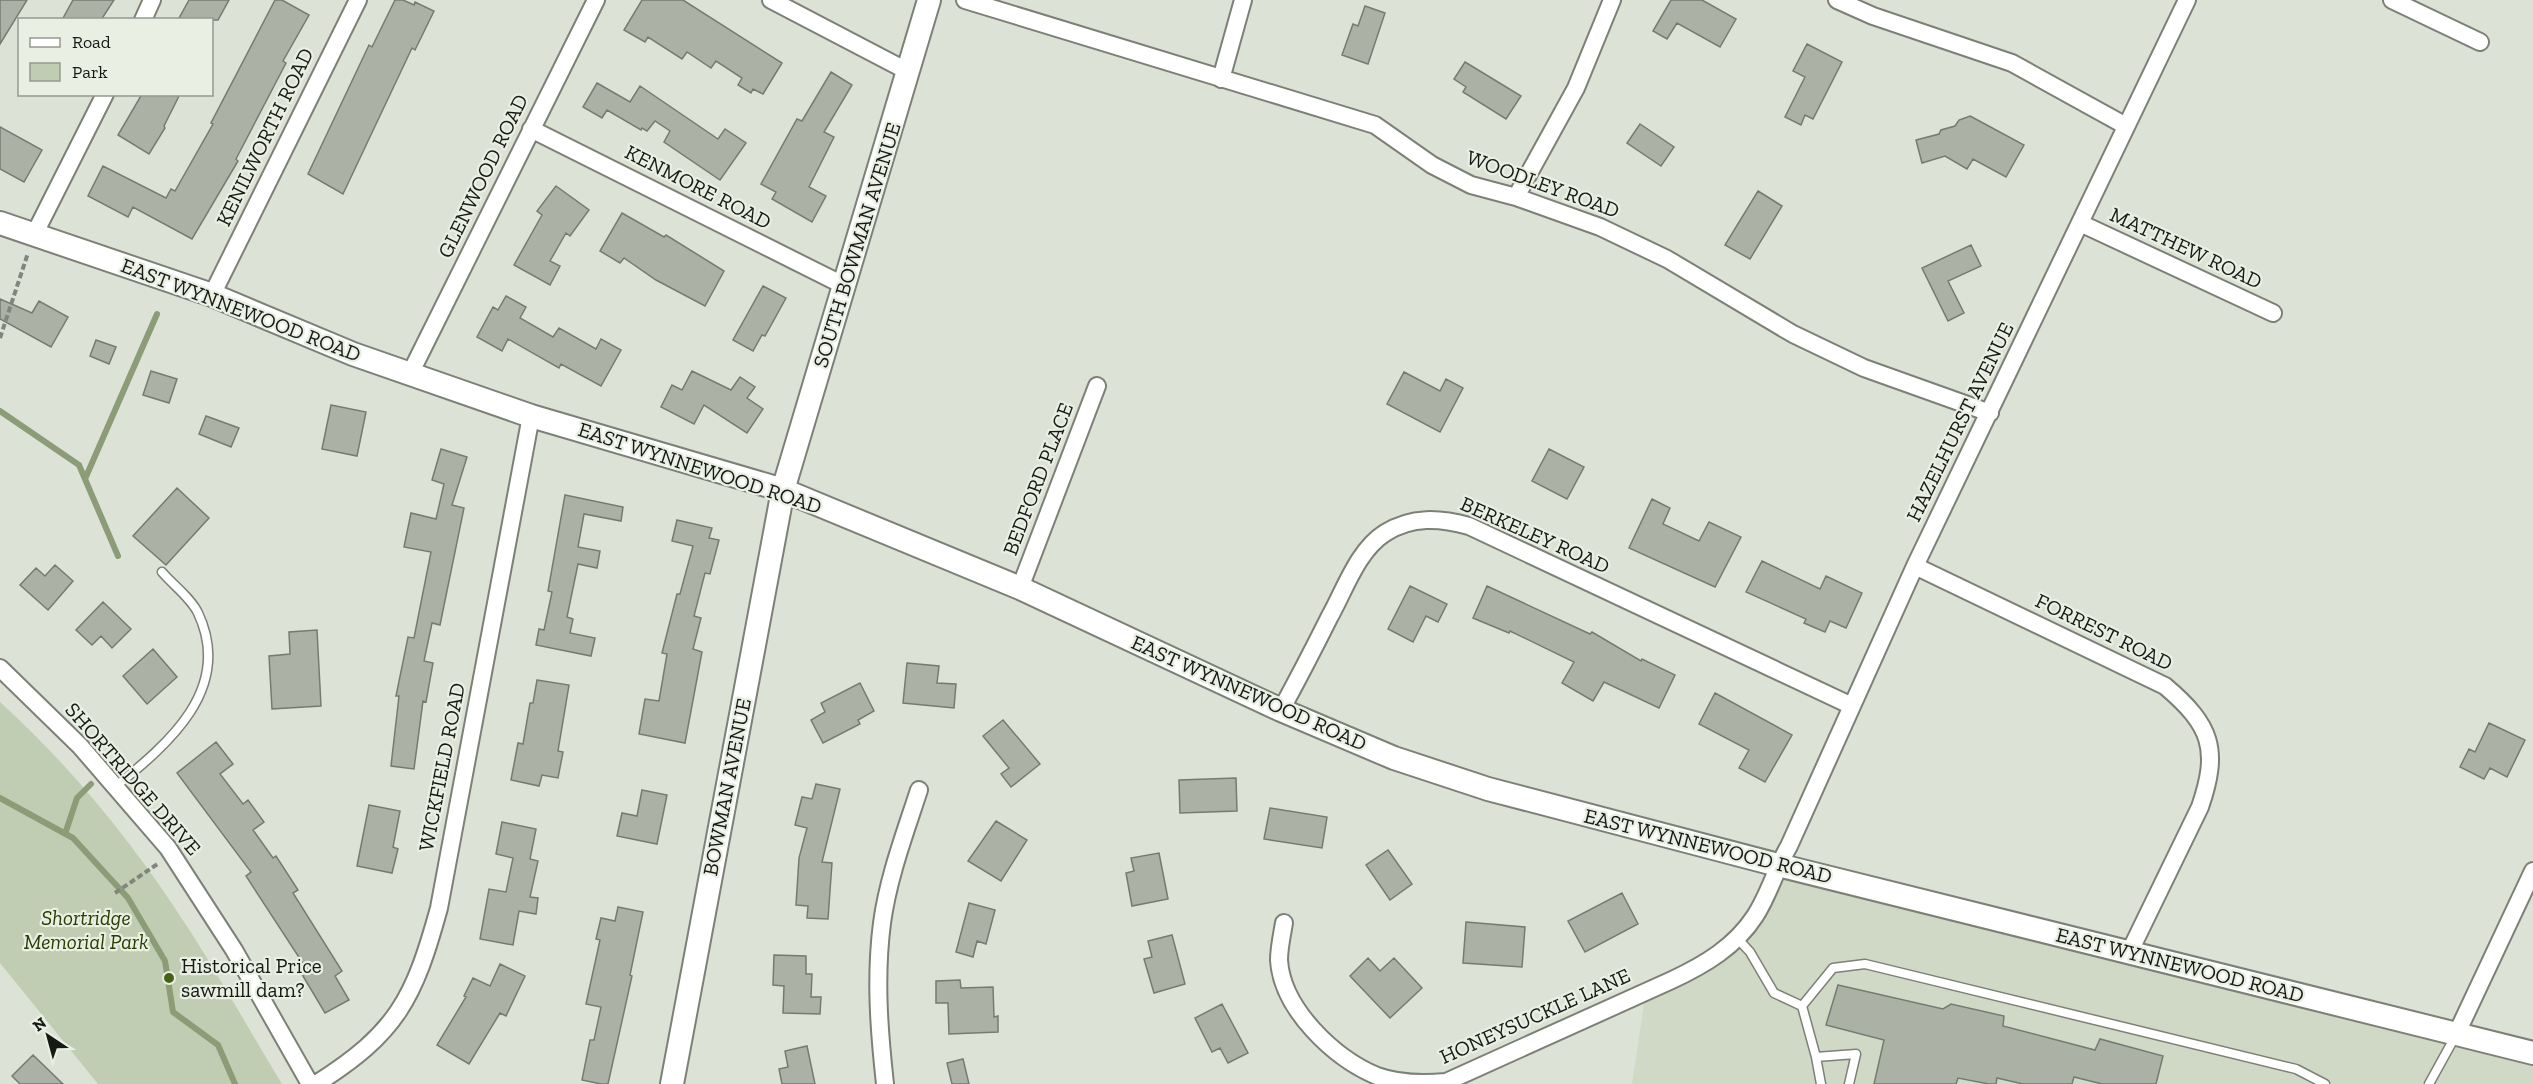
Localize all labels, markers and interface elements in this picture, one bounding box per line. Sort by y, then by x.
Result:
legend [18,18,213,96]
text: Road [72,31,111,53]
street label: KENILWORTH ROAD [211,44,319,230]
text: Park [72,61,108,83]
street label: GLENWOOD ROAD [432,90,533,262]
street label: SOUTH BOWMAN AVENUE [807,119,906,370]
street label: KENMORE ROAD [621,139,775,234]
street label: WOODLEY ROAD [1463,144,1623,223]
street label: MATTHEW ROAD [2106,201,2266,294]
street label: EAST WYNNEWOOD ROAD [118,252,365,367]
street label: HAZELHURST AVENUE [1900,318,2019,525]
street label: BEDFORD PLACE [997,399,1078,559]
street label: EAST WYNNEWOOD ROAD [575,416,825,519]
street label: BERKELEY ROAD [1457,490,1614,579]
street label: FORREST ROAD [2032,588,2177,676]
street label: EAST WYNNEWOOD ROAD [1128,629,1371,756]
street label: WICKFIELD ROAD [413,681,470,853]
street label: BOWMAN AVENUE [697,696,756,878]
street label: SHORTRIDGE DRIVE [60,697,206,860]
street label: EAST WYNNEWOOD ROAD [1582,803,1835,888]
park label: Shortridge Memorial Park [24,905,148,954]
street label: EAST WYNNEWOOD ROAD [2054,922,2307,1007]
place label: Historical Price sawmill dam? [181,953,322,1002]
street label: HONEYSUCKLE LANE [1436,962,1634,1069]
marker: Historical Price sawmill dam? [162,971,176,985]
north arrow [18,1006,78,1066]
text: N [29,1013,50,1036]

